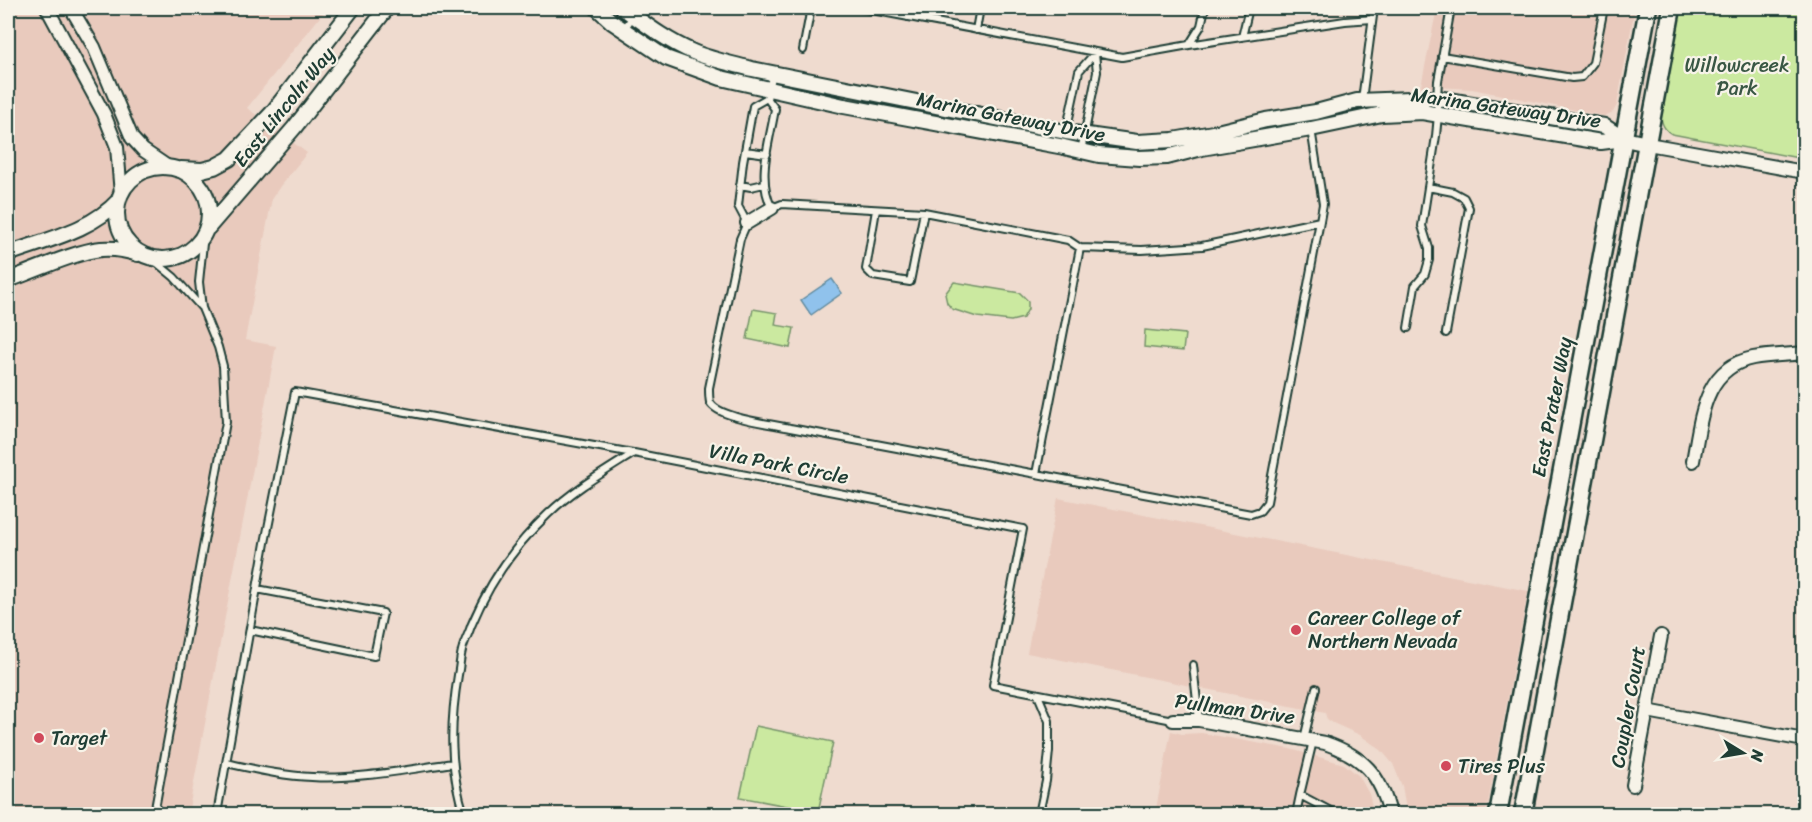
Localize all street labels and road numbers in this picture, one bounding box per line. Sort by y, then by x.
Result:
street label: East Lincoln Way [224,38,344,175]
street label: Marina Gateway Drive [1409,77,1603,139]
street label: Marina Gateway Drive [914,82,1108,152]
street label: East Prater Way [1521,333,1583,480]
street label: Villa Park Circle [706,433,852,495]
street label: Coupler Court [1600,643,1656,771]
street label: Pullman Drive [1173,683,1297,735]

